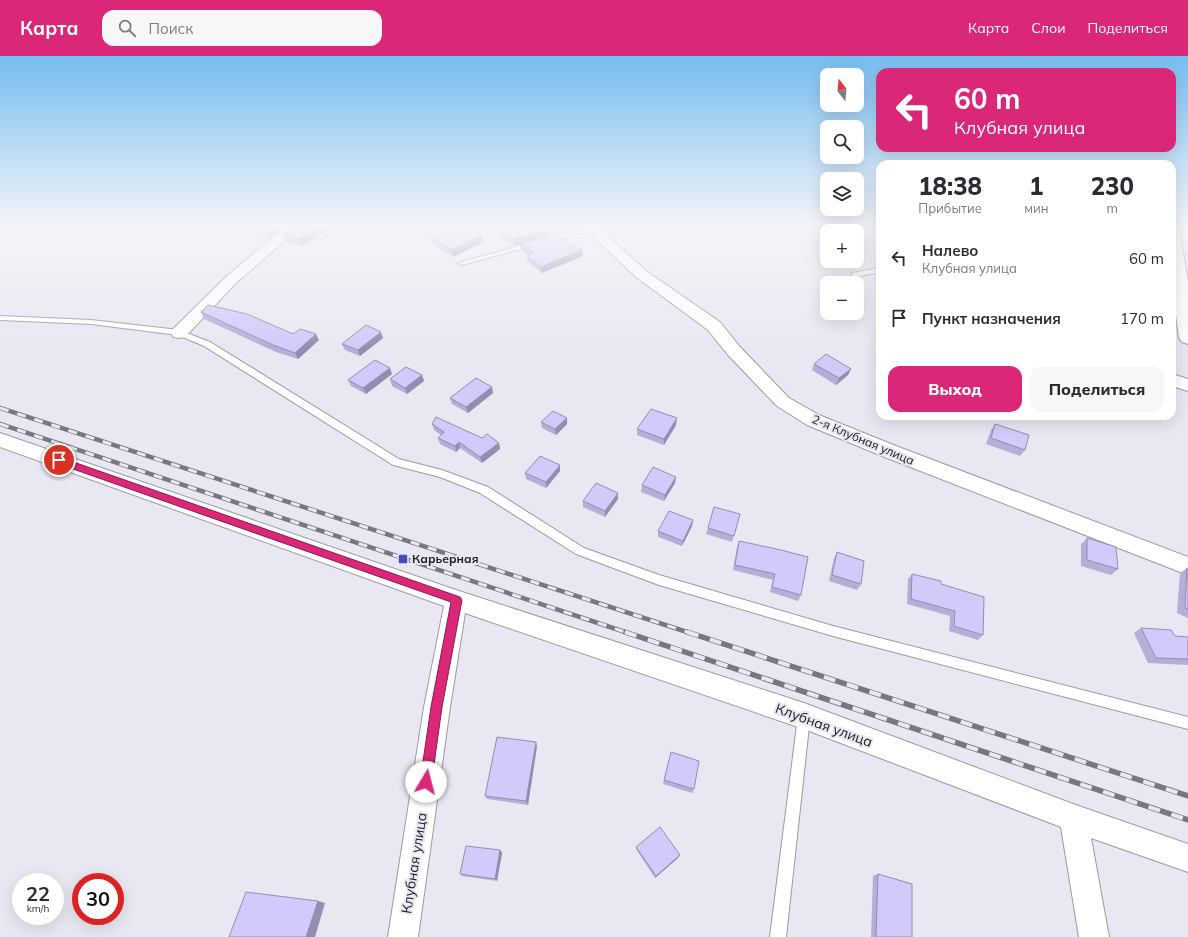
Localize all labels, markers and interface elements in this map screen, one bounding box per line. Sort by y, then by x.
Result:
search box [102,10,382,46]
text: Карта [20,16,78,40]
icon: search [116,17,138,39]
text: Поиск [148,19,193,38]
text: Карта [968,19,1009,37]
text: Слои [1031,19,1066,37]
text: Поделиться [1088,19,1168,37]
north arrow [820,68,864,112]
map controls [820,68,864,320]
text: 60 m [954,81,1020,116]
icon: left [888,84,940,136]
text: Клубная улица [954,116,1085,139]
button: search [820,120,864,164]
text: 18:38 [918,171,982,201]
text: 1 [1029,171,1044,201]
text: 230 [1091,171,1134,201]
button: layers [820,172,864,216]
text: Прибытие [918,200,982,216]
text: мин [1024,200,1048,216]
text: m [1107,200,1118,216]
button: + [820,224,864,268]
text: Налево [922,241,978,260]
icon: left [888,247,910,269]
text: 60 m [1129,249,1164,268]
text: Клубная улица [922,260,1017,276]
button: − [820,276,864,320]
icon: arrive [888,307,910,329]
text: Пункт назначения [922,309,1061,328]
text: 170 m [1120,309,1164,328]
button: Выход [888,366,1022,412]
button: Поделиться [1030,366,1164,412]
street label: 2-я Клубная улица [810,411,917,468]
pin [42,443,76,477]
icon: arrive [48,449,70,471]
place label: Карьерная [412,551,478,566]
marker: Карьерная [397,553,409,565]
street label: Клубная улица [773,699,875,751]
position arrow [405,761,447,803]
street label: Клубная улица [397,811,431,915]
speed limit sign: 30 [72,873,124,925]
text: 22 [26,881,50,906]
text: km/h [27,902,49,915]

